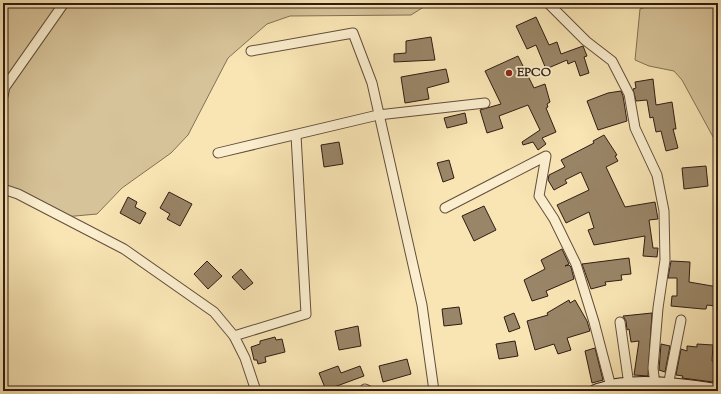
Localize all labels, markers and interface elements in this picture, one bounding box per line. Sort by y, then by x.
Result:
place label: EPCO [516,64,551,82]
marker: EPCO [504,68,514,78]

